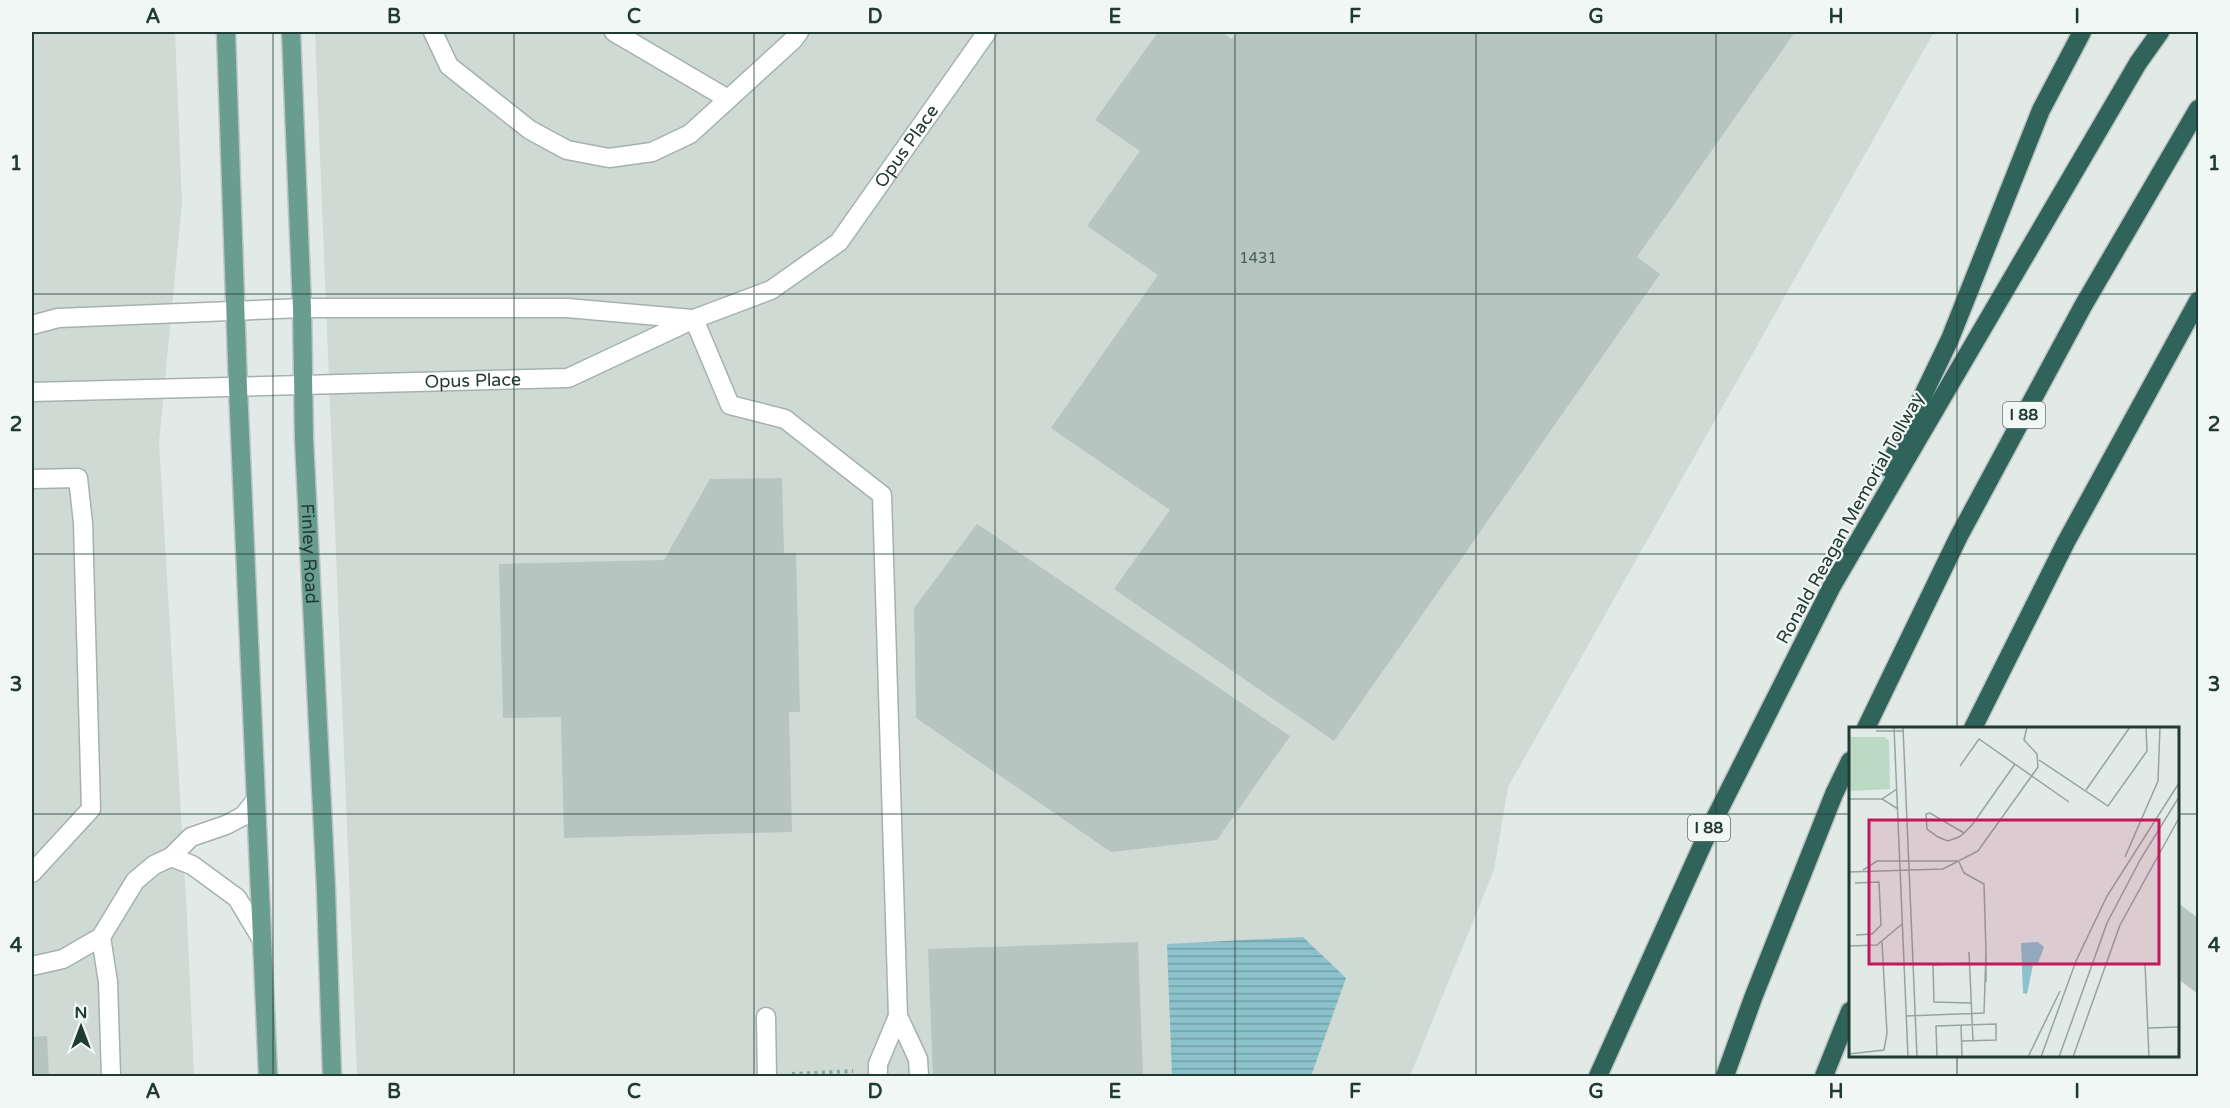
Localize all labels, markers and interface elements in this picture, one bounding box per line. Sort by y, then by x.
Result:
text: A [146,5,161,29]
text: B [387,5,401,29]
text: C [627,5,641,29]
text: D [867,5,883,29]
text: E [1109,5,1122,29]
text: F [1349,5,1361,29]
text: G [1588,5,1604,29]
text: H [1828,5,1844,29]
text: I [2074,5,2080,29]
street label: Opus Place [870,100,943,192]
text: 1 [10,152,22,176]
text: 1 [2208,152,2220,176]
house number: 1431 [1239,249,1277,267]
street label: Opus Place [424,368,521,393]
street label: Ronald Reagan Memorial Tollway [1771,388,1929,648]
road number: I 88 [2003,402,2045,428]
text: 2 [10,413,22,437]
text: 2 [2208,413,2220,437]
street label: Finley Road [296,503,323,604]
text: 3 [10,673,22,697]
text: 3 [2208,673,2220,697]
inset map [1849,727,2179,1057]
road number: I 88 [1688,815,1730,841]
text: 4 [10,934,23,958]
text: 4 [2208,934,2221,958]
north arrow [51,997,111,1057]
text: N [75,1003,87,1023]
text: A [146,1080,161,1104]
text: B [387,1080,401,1104]
text: C [627,1080,641,1104]
text: D [867,1080,883,1104]
text: E [1109,1080,1122,1104]
text: F [1349,1080,1361,1104]
text: G [1588,1080,1604,1104]
text: H [1828,1080,1844,1104]
text: I [2074,1080,2080,1104]

